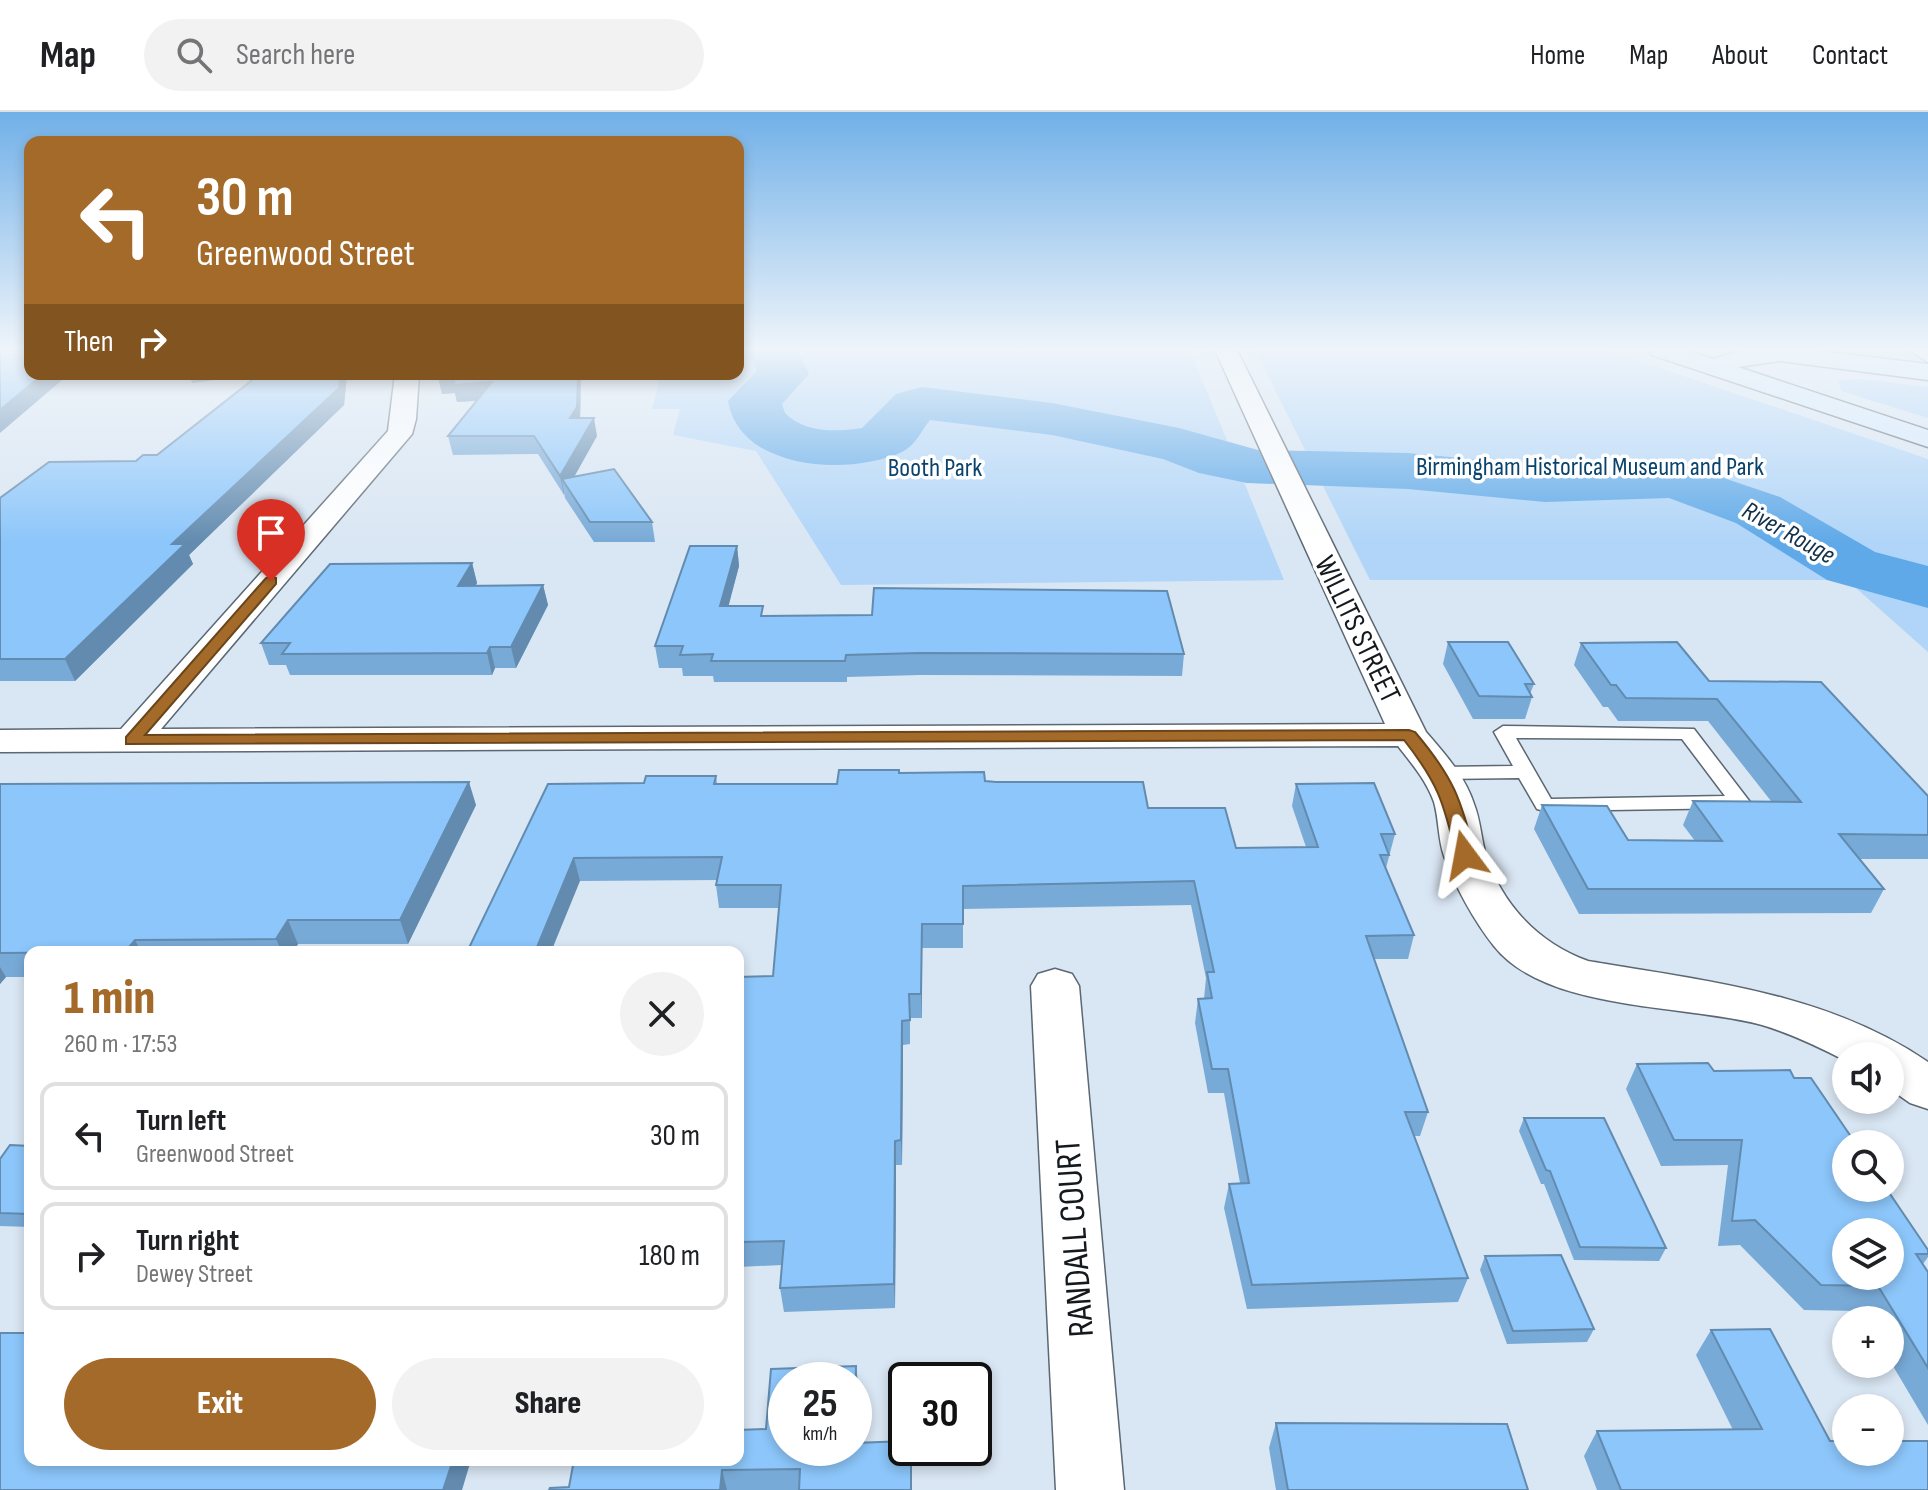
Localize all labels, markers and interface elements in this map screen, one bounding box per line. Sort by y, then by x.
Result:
search box [144,19,704,91]
text: Map [40,33,96,78]
icon: search [172,33,216,77]
text: Search here [236,37,355,73]
text: Home [1530,39,1585,72]
text: Map [1629,39,1668,72]
text: About [1712,39,1768,72]
text: Contact [1812,39,1888,72]
text: 30 m [196,165,294,232]
icon: left [64,168,168,272]
text: Greenwood Street [196,233,415,276]
icon: right [130,320,174,364]
text: Then [64,324,114,360]
park label: Birmingham Historical Museum and Park [1416,452,1764,483]
park label: Booth Park [888,453,982,484]
water label: River Rouge [1737,495,1840,571]
pin [237,499,305,581]
icon: arrive [249,511,293,555]
street label: WILLITS STREET [1306,550,1408,709]
position arrow [1423,813,1507,897]
text: 1 min [64,970,155,1027]
button: close [620,972,704,1056]
text: 260 m · 17:53 [64,1029,177,1060]
map controls [1832,1042,1904,1466]
button: sound [1832,1042,1904,1114]
text: Turn left [136,1103,226,1139]
icon: left [68,1114,112,1158]
text: 30 m [650,1118,700,1154]
button: search [1832,1130,1904,1202]
street label: RANDALL COURT [1047,1137,1104,1338]
text: Greenwood Street [136,1139,294,1170]
button: layers [1832,1218,1904,1290]
text: Turn right [136,1223,239,1259]
icon: right [68,1234,112,1278]
text: 180 m [639,1238,700,1274]
text: Dewey Street [136,1259,253,1290]
button: + [1832,1306,1904,1378]
button: Exit [64,1358,376,1450]
button: Share [392,1358,704,1450]
speed limit sign: 30 [888,1362,992,1466]
text: 25 [802,1380,838,1428]
button: − [1832,1394,1904,1466]
text: km/h [803,1422,837,1446]

